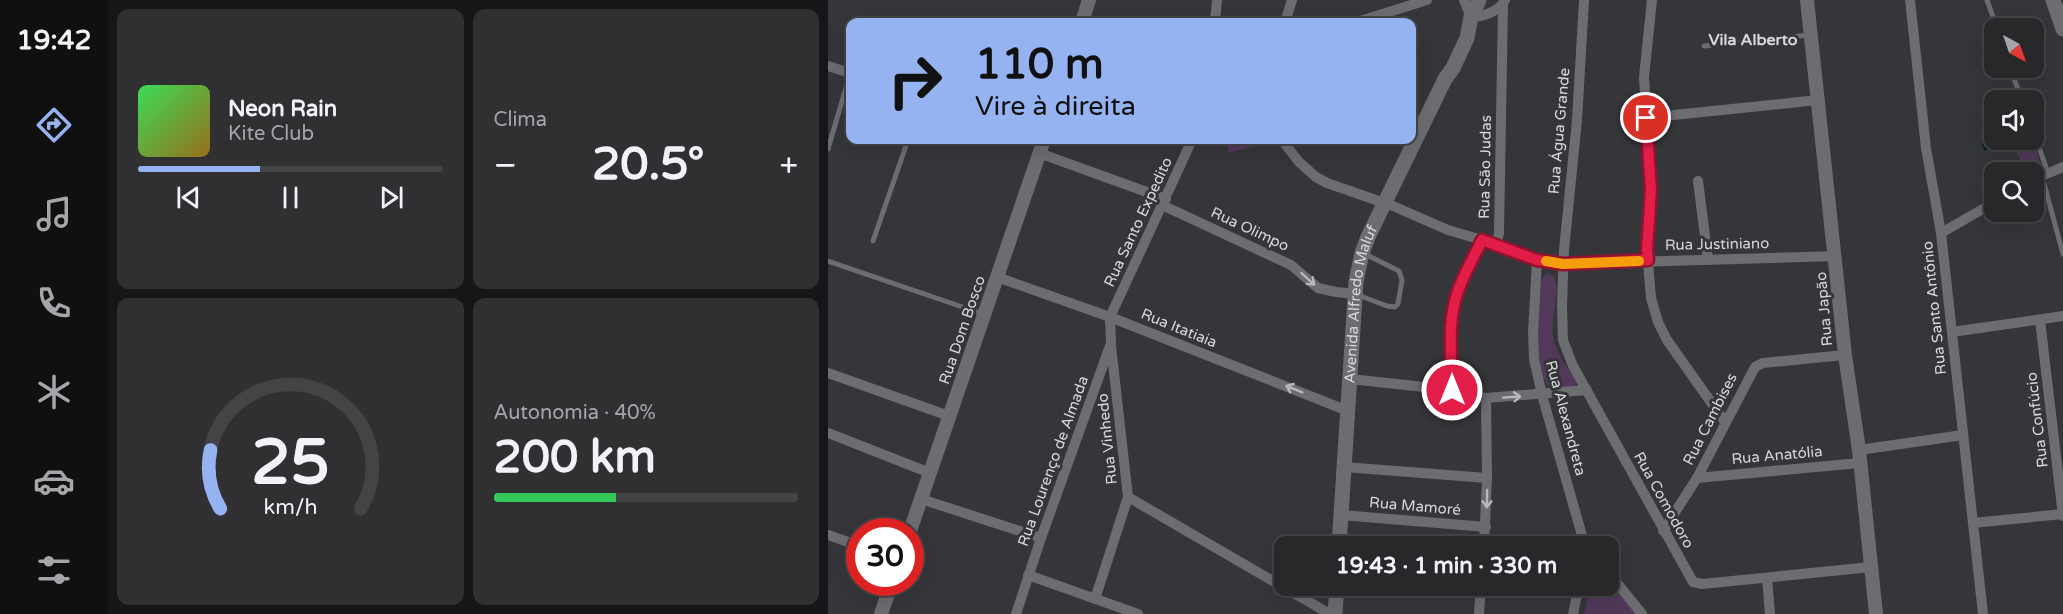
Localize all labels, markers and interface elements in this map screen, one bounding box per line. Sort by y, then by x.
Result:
north arrow [1984,18,2044,78]
map controls [1984,18,2044,222]
text: 19:42 [17,24,91,57]
district label: Vila Alberto [1709,30,1798,50]
text: 110 m [975,39,1104,90]
icon: right [876,42,954,120]
street label: Rua Água Grande [1545,67,1573,195]
text: Vire à direita [975,90,1136,123]
button: sound [1984,90,2044,150]
pin [1620,92,1671,143]
text: Neon Rain [228,96,337,122]
icon: arrive [1629,101,1662,134]
icon: directions [33,104,75,146]
text: Clima [494,108,547,132]
street label: Rua São Judas [1475,115,1495,219]
text: Kite Club [228,122,314,146]
text: 20.5° [592,138,705,192]
text: − [494,146,517,185]
text: + [779,146,798,185]
street label: Rua Santo Expedito [1100,154,1176,290]
button: search [1984,162,2044,222]
icon: previous [172,181,205,214]
icon: pause [274,181,307,214]
icon: next [375,181,408,214]
icon: music [33,193,75,235]
street label: Rua Olimpo [1208,203,1292,255]
street label: Avenida Alfredo Maluf [1340,222,1381,384]
street label: Rua Justiniano [1665,234,1769,254]
street label: Rua Santo Antônio [1918,240,1950,376]
street label: Rua Japão [1812,271,1836,347]
one-way arrow [1300,272,1315,286]
street label: Rua Dom Bosco [935,273,989,387]
icon: phone [33,282,75,324]
street label: Rua Itatiaia [1138,305,1220,351]
position arrow [1420,358,1484,422]
street label: Rua Alexandreta [1542,358,1590,478]
street label: Rua Cambises [1679,370,1741,468]
icon: climate [33,371,75,413]
street label: Rua Confúcio [2022,371,2052,469]
street label: Rua Lourenço de Almada [1014,373,1092,549]
one-way arrow [1285,383,1303,394]
one-way arrow [1502,391,1522,402]
street label: Rua Vinhedo [1093,393,1121,485]
text: Autonomia · 40% [494,401,656,425]
text: 25 [251,426,329,501]
text: 200 km [494,431,656,485]
street label: Rua Anatólia [1731,442,1823,468]
street label: Rua Comodoro [1630,449,1698,551]
icon: car [33,460,75,502]
one-way arrow [1481,488,1492,508]
street label: Rua Mamoré [1368,493,1462,519]
text: km/h [263,494,317,520]
speed limit sign: 30 [846,518,924,596]
icon: filters [33,549,75,591]
text: 19:43 · 1 min · 330 m [1336,553,1557,579]

